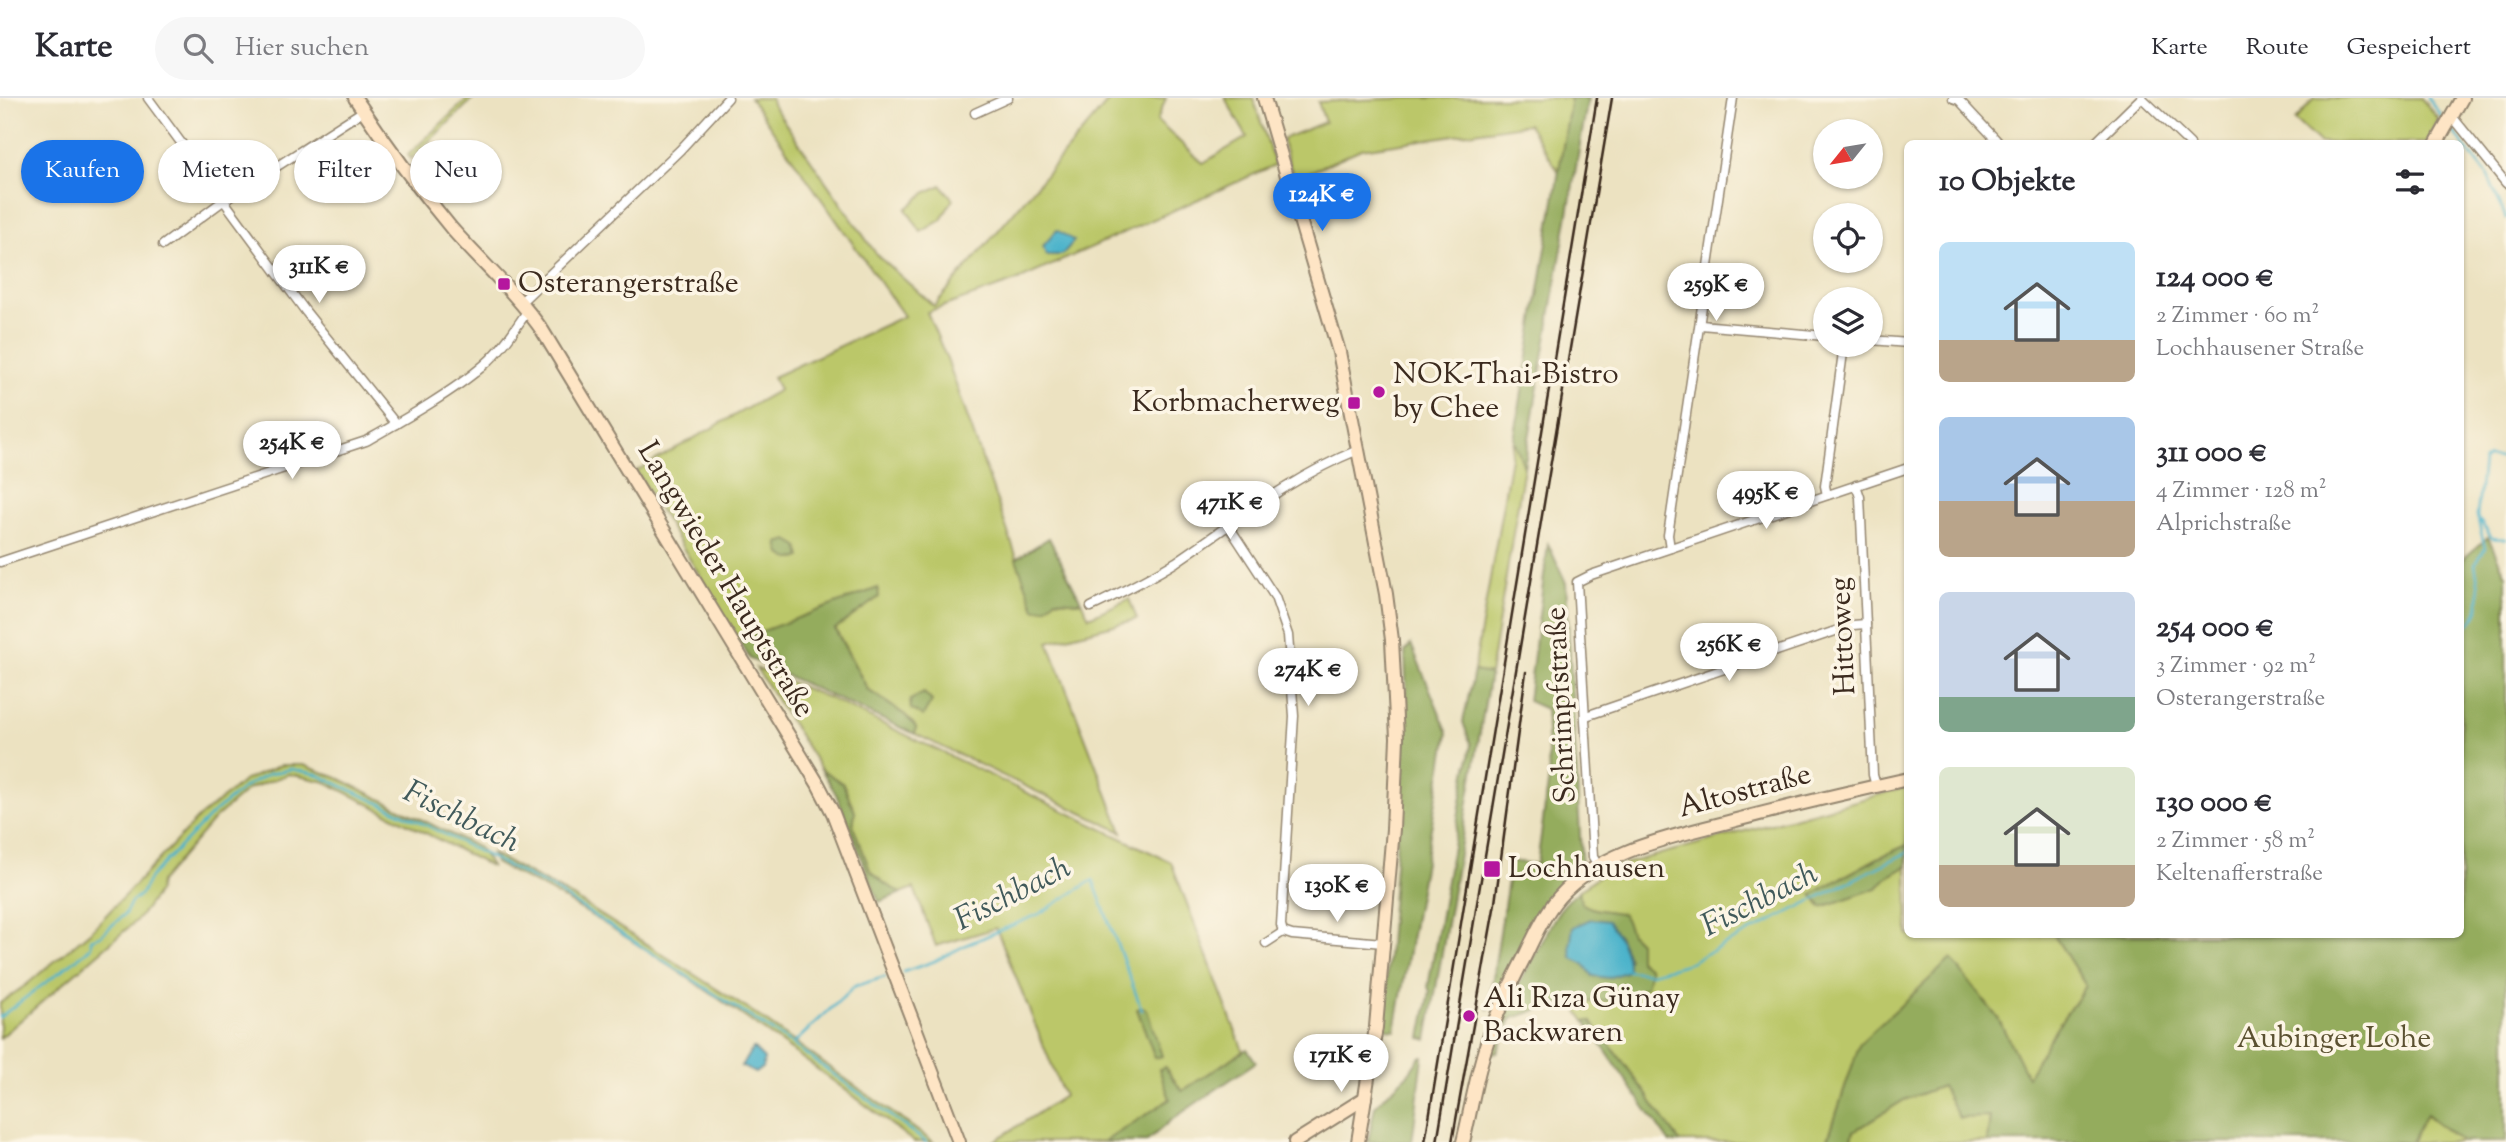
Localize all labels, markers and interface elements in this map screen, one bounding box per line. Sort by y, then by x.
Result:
search box [155,17,645,80]
text: Karte [35,24,113,72]
icon: search [179,29,217,67]
text: Hier suchen [235,30,369,67]
text: Karte [2151,31,2208,65]
text: Route [2246,31,2309,65]
text: Gespeichert [2347,31,2471,65]
north arrow [1813,119,1883,189]
map controls [1813,119,1883,357]
chip: Kaufen [21,140,144,203]
chip: Mieten [158,140,280,203]
chip: Filter [294,140,396,203]
chip: Neu [410,140,502,203]
text: 10 Objekte [1939,161,2075,204]
icon: filters [2391,163,2429,201]
pin: 124K € [1265,174,1379,233]
text: 124K € [1289,179,1355,212]
button: locate [1813,203,1883,273]
pin: 311K € [262,246,376,305]
text: 311K € [289,251,349,284]
text: 124 000 € [2156,257,2274,300]
place label: Osterangerstraße [518,263,739,306]
pin: 259K € [1659,264,1773,323]
text: 259K € [1683,269,1749,302]
icon: home [1995,270,2079,354]
marker: Osterangerstraße [496,276,512,292]
button: layers [1813,287,1883,357]
text: 2 Zimmer · 60 m² [2156,300,2319,333]
text: Lochhausener Straße [2156,333,2364,366]
place label: NOK-Thai-Bistro by Chee [1393,354,1619,431]
place label: Korbmacherweg [1131,382,1340,425]
marker: NOK-Thai-Bistro by Chee [1371,384,1387,400]
marker: Korbmacherweg [1346,395,1362,411]
pin: 254K € [235,422,349,481]
text: 254K € [259,427,325,460]
text: 311 000 € [2156,432,2267,475]
street label: Langwieder Hauptstraße [625,434,825,726]
icon: home [1995,445,2079,529]
pin: 495K € [1709,472,1823,531]
text: 4 Zimmer · 128 m² [2156,475,2326,508]
text: 495K € [1733,477,1799,510]
pin: 471K € [1173,482,1287,541]
text: 471K € [1197,487,1263,520]
text: Alprichstraße [2156,508,2291,541]
street label: Hittoweg [1819,576,1869,696]
street label: Schrimpfstraße [1535,606,1589,804]
text: 254 000 € [2156,607,2274,650]
icon: home [1995,620,2079,704]
pin: 256K € [1672,624,1786,683]
text: 256K € [1696,629,1762,662]
pin: 274K € [1251,648,1365,708]
text: 3 Zimmer · 92 m² [2156,650,2316,683]
text: 274K € [1274,654,1342,687]
text: Osterangerstraße [2156,683,2325,716]
street label: Altostraße [1674,754,1816,830]
water label: Fischbach [395,770,528,866]
text: 130 000 € [2156,782,2273,825]
icon: home [1995,795,2079,879]
text: 2 Zimmer · 58 m² [2156,825,2315,858]
water label: Fischbach [947,846,1080,944]
place label: Lochhausen [1508,848,1666,891]
water label: Fischbach [1694,852,1827,950]
text: Keltenafferstraße [2156,858,2323,891]
marker: Lochhausen [1482,859,1502,879]
pin: 130K € [1280,864,1394,924]
text: 130K € [1305,870,1369,903]
place label: Ali Rıza Günay Backwaren [1483,978,1680,1055]
marker: Ali Rıza Günay Backwaren [1461,1008,1477,1024]
park label: Aubinger Lohe [2237,1018,2431,1061]
pin: 171K € [1284,1034,1398,1094]
text: 171K € [1310,1040,1372,1073]

